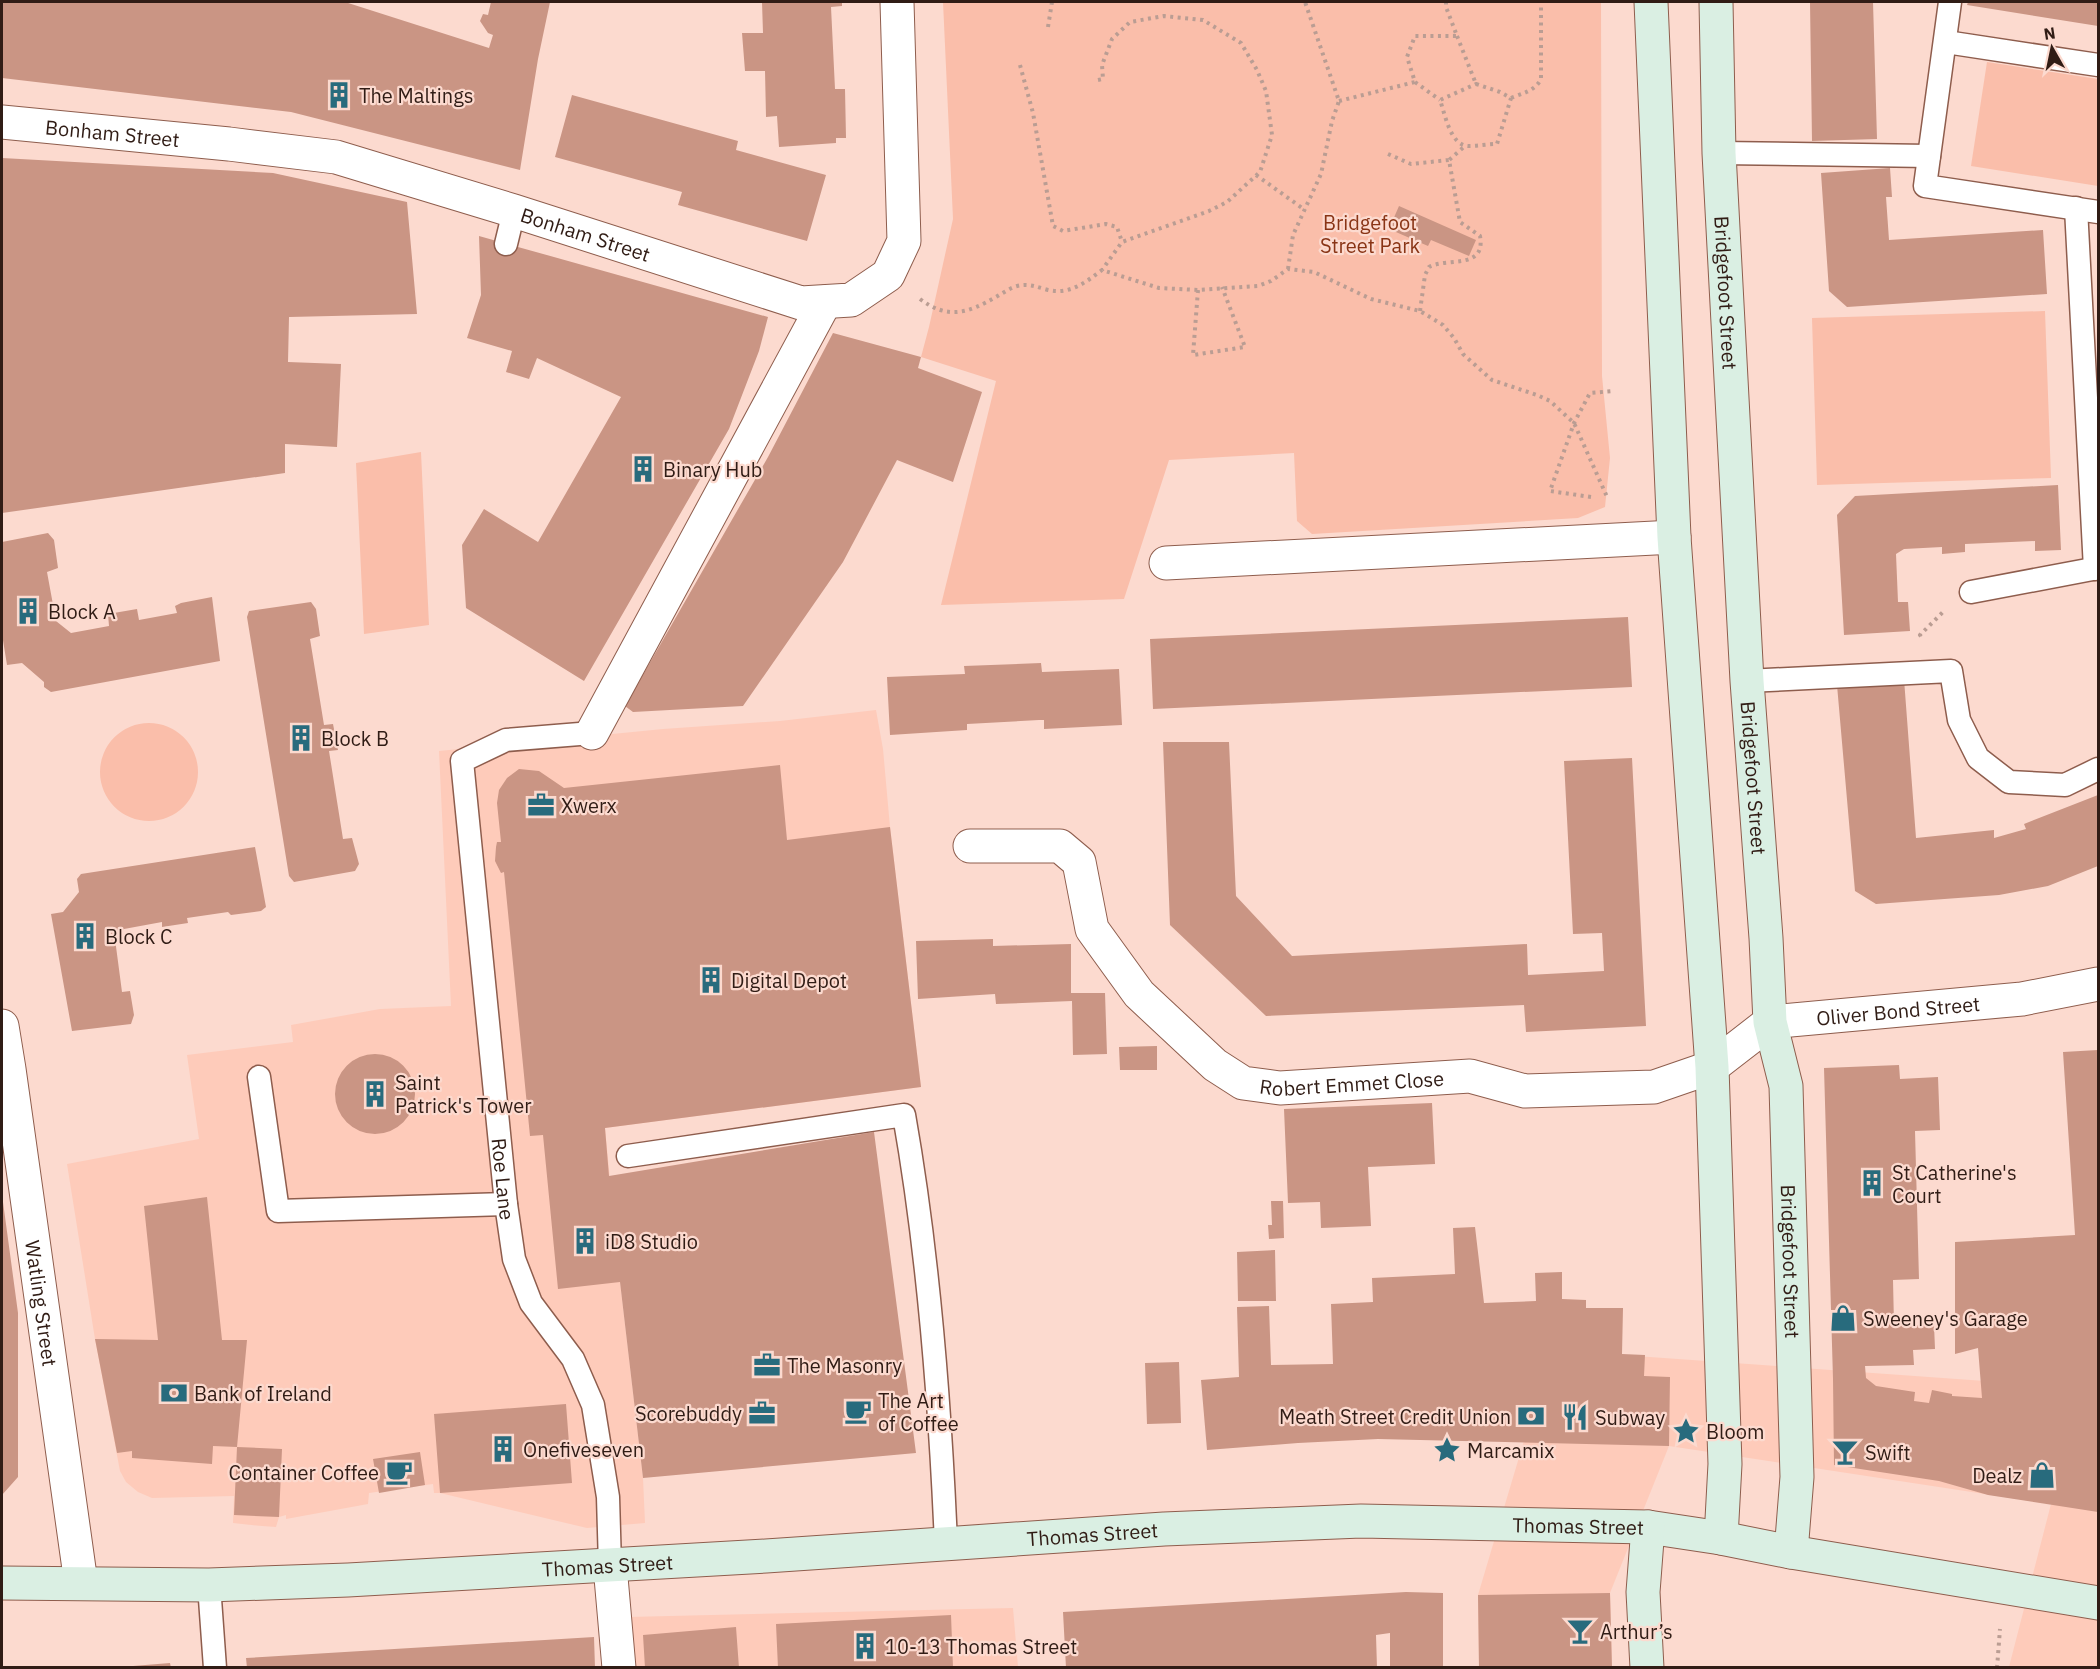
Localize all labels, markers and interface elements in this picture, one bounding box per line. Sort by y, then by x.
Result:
north arrow [2022,18,2082,78]
text: N [2042,22,2057,44]
building icon: The Maltings [324,80,354,110]
place label: The Maltings [359,82,473,109]
street label: Bonham Street [44,113,181,153]
street label: Bonham Street [517,201,654,267]
park label: Bridgefoot Street Park [1320,209,1420,259]
street label: Bridgefoot Street [1709,215,1744,370]
building icon: Binary Hub [628,454,658,484]
place label: Binary Hub [663,456,762,483]
building icon: Block A [13,596,43,626]
place label: Block A [48,598,116,625]
street label: Bridgefoot Street [1735,700,1773,856]
building icon: Block B [286,723,316,753]
place label: Block B [321,725,389,752]
office icon: Xwerx [526,790,556,820]
place label: Xwerx [561,792,617,819]
building icon: Block C [70,921,100,951]
place label: Block C [105,923,172,950]
building icon: Digital Depot [696,965,726,995]
place label: Digital Depot [731,967,847,994]
street label: Oliver Bond Street [1815,989,1981,1031]
street label: Robert Emmet Close [1258,1064,1445,1102]
place label: Saint Patrick's Tower [395,1069,532,1119]
building icon: Saint Patrick's Tower [360,1079,390,1109]
street label: Roe Lane [486,1137,522,1222]
place label: St Catherine's Court [1892,1159,2017,1209]
building icon: St Catherine's Court [1857,1168,1887,1198]
street label: Bridgefoot Street [1775,1184,1807,1339]
building icon: iD8 Studio [570,1226,600,1256]
place label: iD8 Studio [605,1228,698,1255]
street label: Watling Street [20,1238,64,1368]
shop icon: Sweeney's Garage [1828,1303,1858,1333]
place label: Sweeney's Garage [1863,1305,2028,1332]
office icon: The Masonry [752,1350,782,1380]
place label: The Masonry [787,1352,902,1379]
bank icon: Bank of Ireland [159,1378,189,1408]
place label: Bank of Ireland [194,1380,332,1407]
place label: The Art of Coffee [878,1387,959,1437]
cafe icon: The Art of Coffee [843,1396,873,1426]
office icon: Scorebuddy [747,1398,777,1428]
place label: Scorebuddy [635,1400,742,1427]
bank icon: Meath Street Credit Union [1516,1401,1546,1431]
restaurant icon: Subway [1560,1402,1590,1432]
place label: Meath Street Credit Union [1279,1403,1511,1430]
place label: Subway [1595,1404,1665,1431]
place icon: Bloom [1671,1416,1701,1446]
place label: Bloom [1706,1418,1764,1445]
building icon: Onefiveseven [488,1434,518,1464]
place icon: Marcamix [1432,1435,1462,1465]
place label: Onefiveseven [523,1436,644,1463]
place label: Marcamix [1467,1437,1555,1464]
bar icon: Swift [1830,1437,1860,1467]
place label: Swift [1865,1439,1910,1466]
cafe icon: Container Coffee [384,1457,414,1487]
place label: Container Coffee [229,1459,379,1486]
shop icon: Dealz [2027,1460,2057,1490]
place label: Dealz [1972,1462,2022,1489]
street label: Thomas Street [1512,1511,1644,1540]
street label: Thomas Street [1026,1516,1159,1552]
street label: Thomas Street [541,1548,674,1582]
bar icon: Arthur’s [1565,1616,1595,1646]
place label: Arthur’s [1600,1618,1673,1645]
building icon: 10-13 Thomas Street [850,1631,880,1661]
place label: 10-13 Thomas Street [885,1633,1077,1660]

